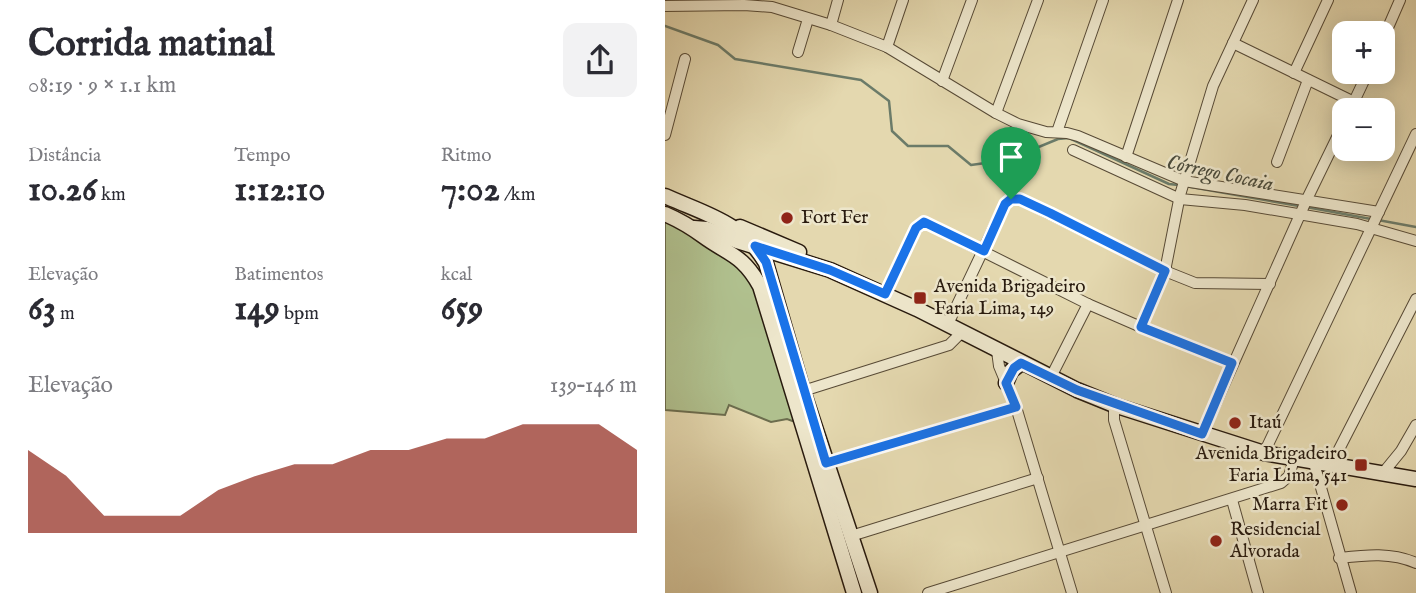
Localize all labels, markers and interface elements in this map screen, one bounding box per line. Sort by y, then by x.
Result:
text: Corrida matinal [28,21,274,69]
map controls [1332,21,1395,161]
button: + [1332,21,1395,84]
button: share [563,23,637,97]
text: 08:19 · 9 × 1.1 km [28,71,176,100]
button: − [1332,98,1395,161]
pin [981,127,1041,199]
icon: arrive [992,138,1030,176]
text: Distância [28,144,101,168]
text: Tempo [234,144,290,168]
text: Ritmo [441,144,491,168]
water label: Córrego Cocaia [1164,150,1276,198]
text: 10.26 [28,168,97,213]
text: 1:12:10 [234,168,325,213]
text: 7:02 [441,168,500,213]
text: km [97,183,126,207]
text: /km [500,183,535,207]
place label: Fort Fer [801,206,868,230]
marker: Fort Fer [779,210,795,226]
text: Elevação [28,263,98,287]
text: Batimentos [234,263,324,287]
text: kcal [441,263,472,287]
place label: Avenida Brigadeiro Faria Lima, 149 [933,275,1085,321]
text: 63 [28,287,56,332]
text: 149 [234,287,280,332]
text: 659 [441,287,483,332]
marker: Avenida Brigadeiro Faria Lima, 149 [912,290,928,306]
text: m [56,302,75,326]
text: bpm [280,302,319,326]
text: Elevação [28,371,113,400]
text: 139–146 m [550,371,637,400]
place label: Itaú [1249,411,1282,435]
marker: Itaú [1227,415,1243,431]
place label: Avenida Brigadeiro Faria Lima, 541 [1195,442,1347,488]
marker: Avenida Brigadeiro Faria Lima, 541 [1353,457,1369,473]
place label: Marra Fit [1252,493,1328,517]
marker: Marra Fit [1334,497,1350,513]
place label: Residencial Alvorada [1229,518,1321,564]
marker: Residencial Alvorada [1208,533,1224,549]

